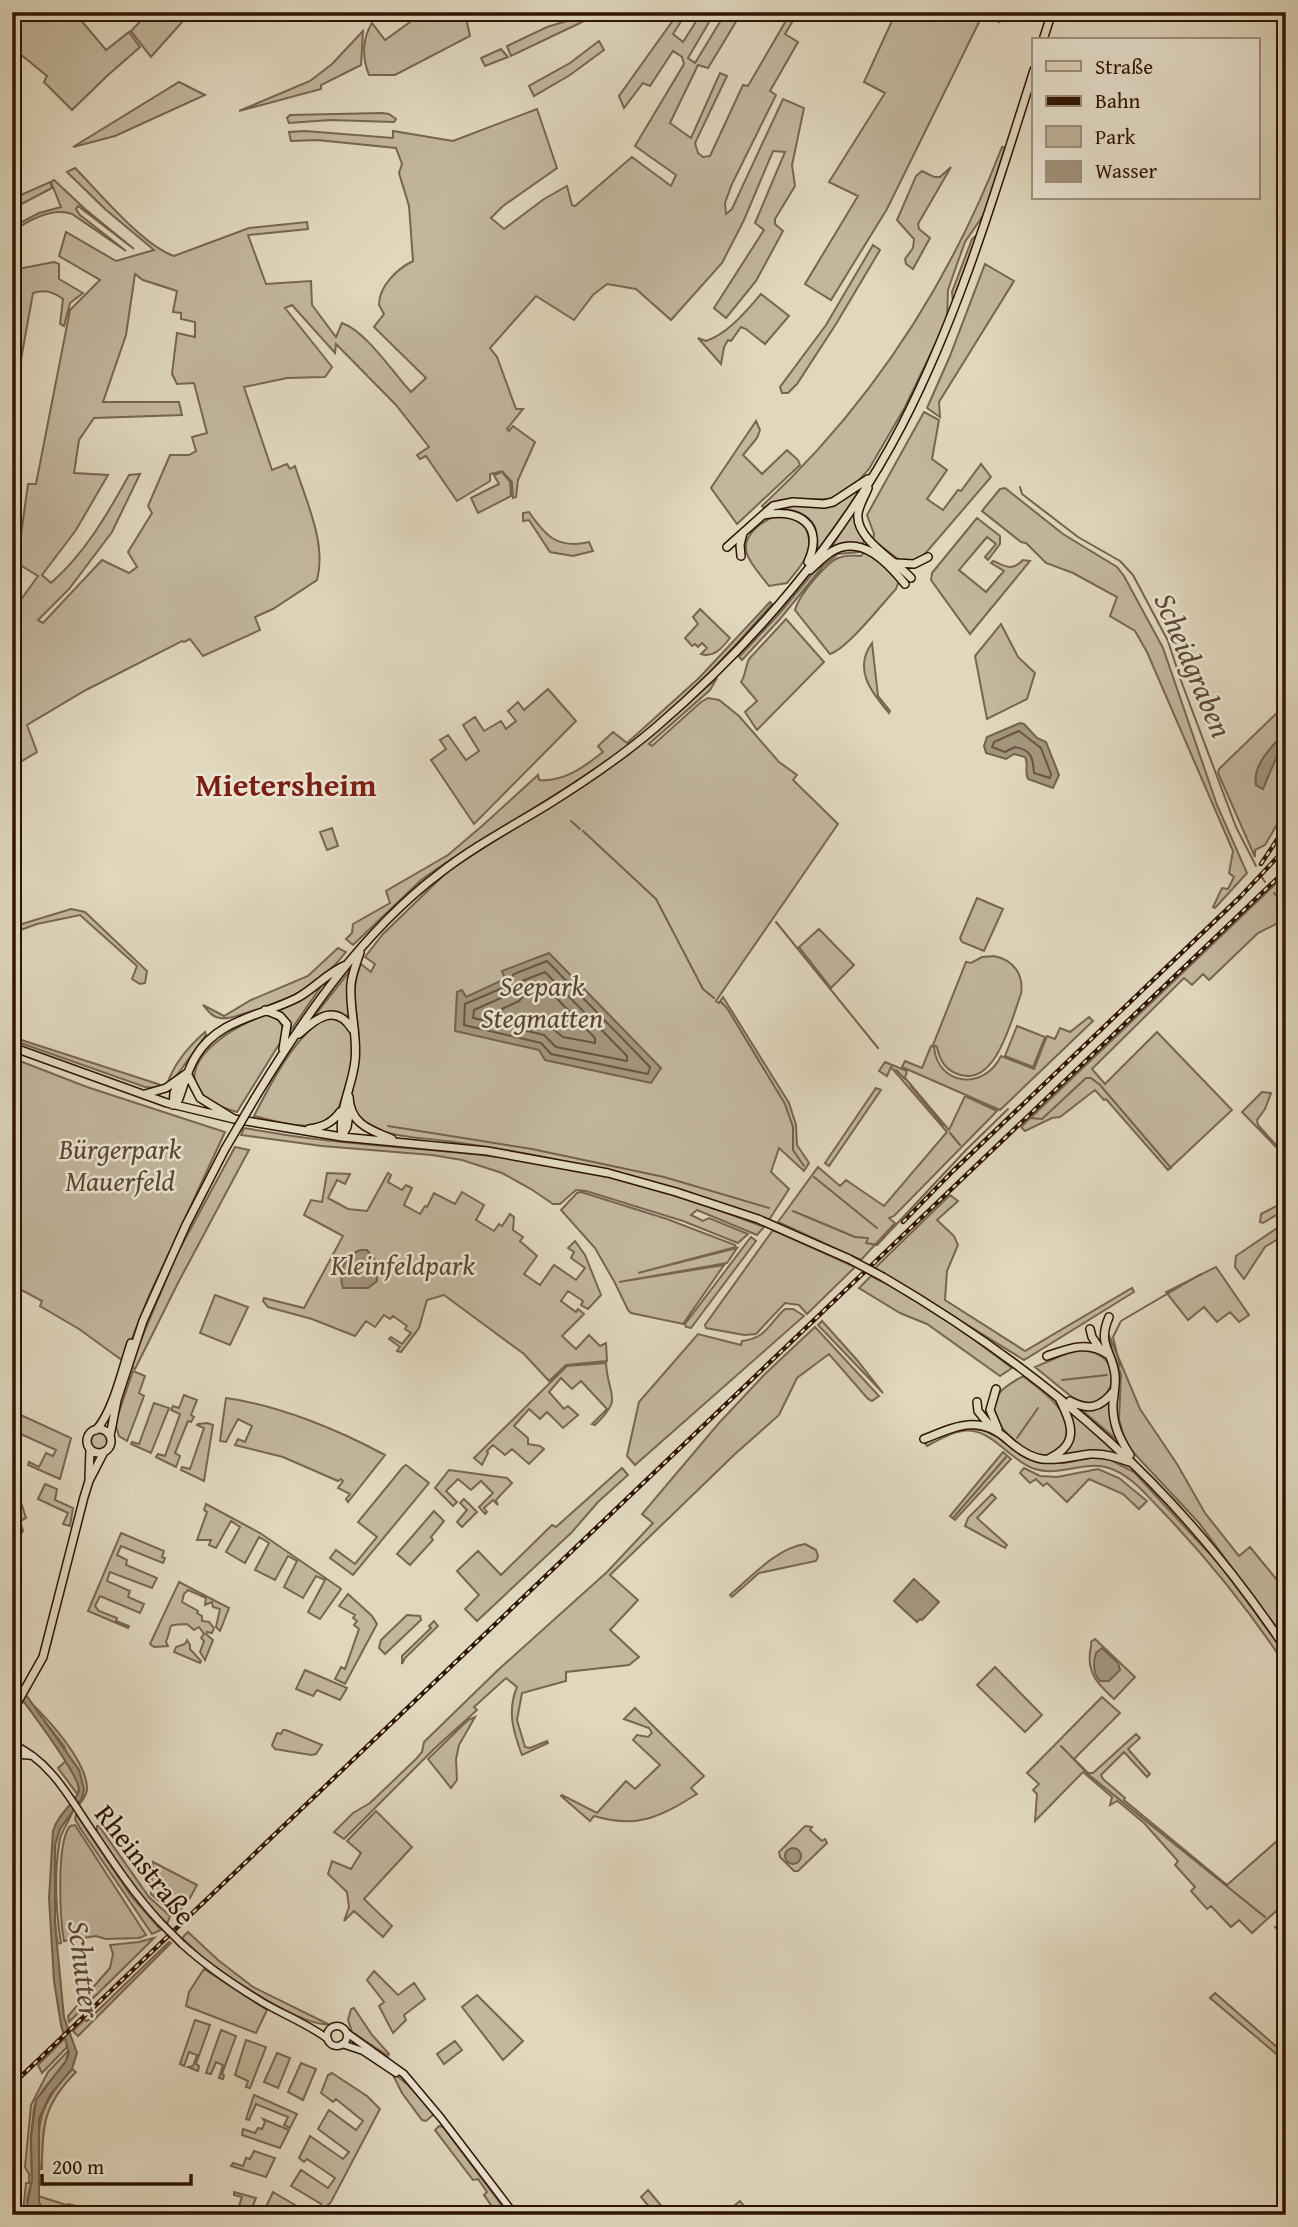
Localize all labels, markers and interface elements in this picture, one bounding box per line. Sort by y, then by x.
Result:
legend [1032,38,1260,200]
text: Straße [1095,51,1153,82]
text: Bahn [1095,85,1141,116]
text: Park [1095,121,1136,152]
text: Wasser [1095,155,1157,186]
water label: Scheidgraben [1144,586,1244,744]
district label: Mietersheim [195,761,377,808]
park label: Seepark Stegmatten [481,965,603,1038]
park label: Bürgerpark Mauerfeld [58,1128,181,1201]
park label: Kleinfeldpark [330,1244,475,1285]
street label: Rheinstraße [86,1795,206,1933]
water label: Schutter [57,1918,113,2021]
scale bar [42,2143,191,2187]
text: 200 m [52,2151,104,2182]

